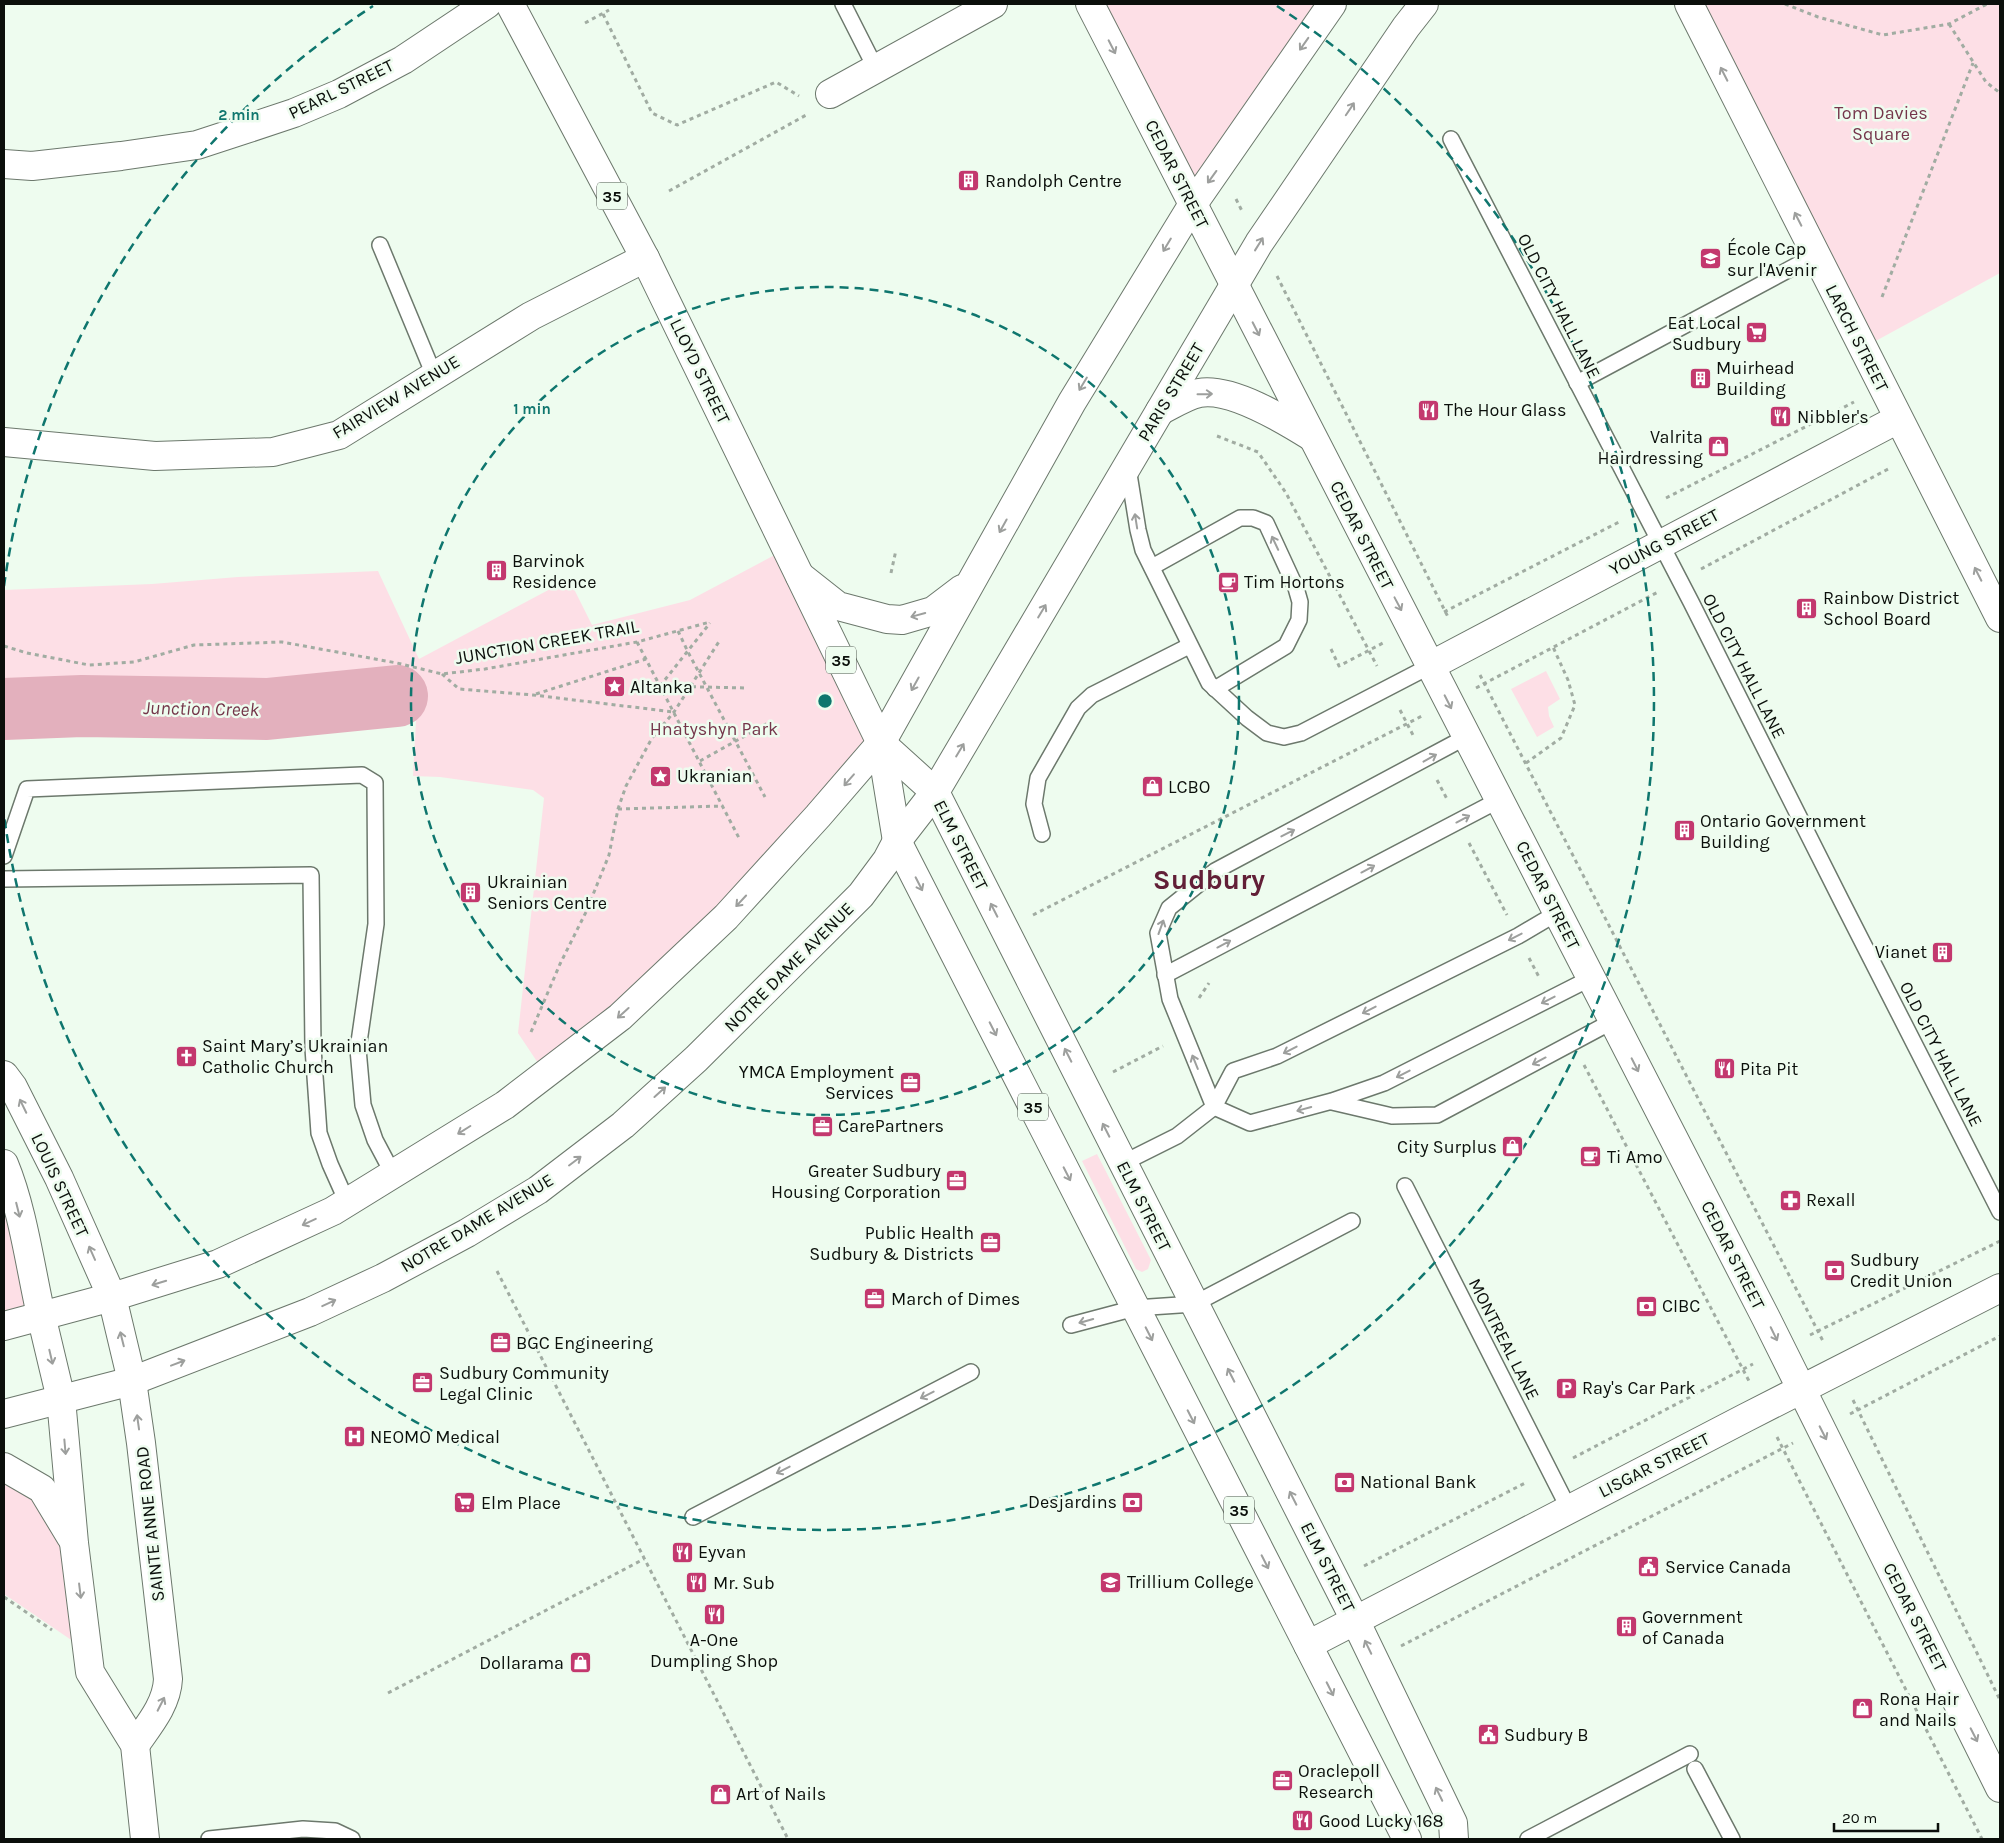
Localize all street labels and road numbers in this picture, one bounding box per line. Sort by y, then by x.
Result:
street label: PEARL STREET [285,54,397,124]
street label: CEDAR STREET [1140,116,1214,232]
road number: 35 [597,182,627,210]
street label: OLD CITY HALL LANE [1513,230,1605,382]
street label: LARCH STREET [1821,281,1893,395]
street label: LLOYD STREET [665,315,735,427]
street label: PARIS STREET [1133,339,1209,445]
street label: FAIRVIEW AVENUE [328,350,464,444]
street label: CEDAR STREET [1325,477,1399,593]
street label: YOUNG STREET [1605,504,1723,580]
street label: OLD CITY HALL LANE [1698,590,1790,742]
street label: JUNCTION CREEK TRAIL [454,615,641,669]
road number: 35 [826,646,856,674]
street label: ELM STREET [929,796,993,894]
street label: CEDAR STREET [1511,837,1585,953]
street label: NOTRE DAME AVENUE [720,898,858,1036]
street label: OLD CITY HALL LANE [1895,978,1987,1130]
road number: 35 [1018,1094,1048,1120]
street label: LOUIS STREET [26,1130,94,1240]
street label: ELM STREET [1112,1157,1176,1255]
street label: NOTRE DAME AVENUE [397,1169,557,1277]
street label: CEDAR STREET [1696,1197,1770,1313]
street label: MONTREAL LANE [1464,1275,1544,1403]
street label: LISGAR STREET [1595,1428,1713,1502]
street label: SAINTE ANNE ROAD [131,1445,169,1603]
road number: 35 [1224,1496,1254,1524]
street label: ELM STREET [1296,1518,1360,1616]
street label: CEDAR STREET [1878,1559,1952,1675]

